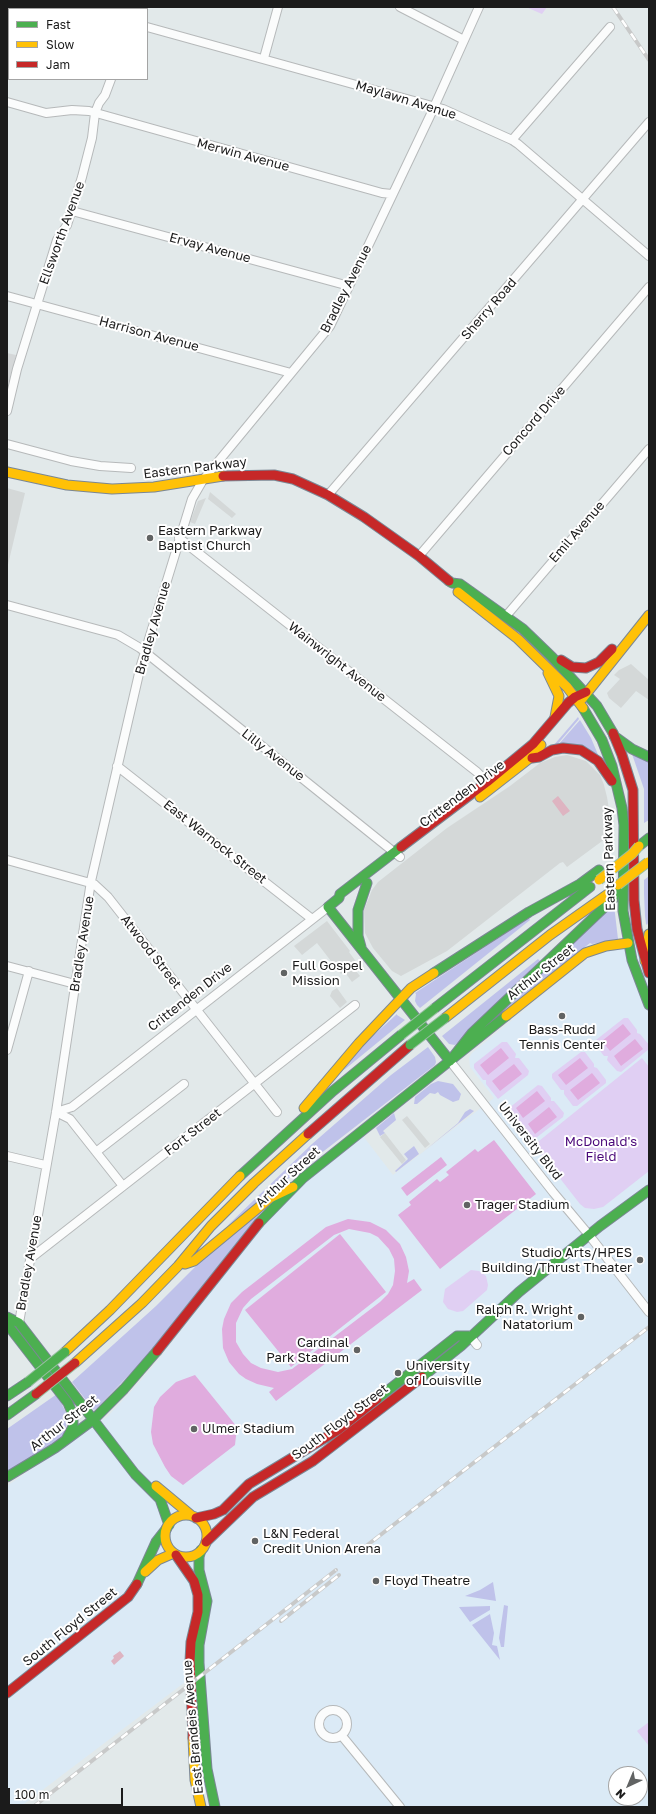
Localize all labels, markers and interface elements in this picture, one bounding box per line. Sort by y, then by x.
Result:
legend [8,8,148,80]
text: Fast [46,17,71,32]
text: Slow [46,37,74,52]
text: Jam [46,57,70,72]
street label: Maylawn Avenue [354,77,458,123]
street label: Merwin Avenue [195,135,291,175]
street label: Ellsworth Avenue [36,179,88,287]
street label: Ervay Avenue [168,230,252,266]
street label: Bradley Avenue [317,242,375,336]
street label: Sherry Road [458,275,520,343]
street label: Harrison Avenue [97,313,201,355]
street label: Concord Drive [499,383,569,459]
street label: Eastern Parkway [142,454,248,482]
street label: Emil Avenue [546,498,608,566]
place label: Eastern Parkway Baptist Church [158,523,262,554]
marker: Eastern Parkway Baptist Church [145,533,155,543]
street label: Bradley Avenue [132,579,174,677]
street label: Wainwright Avenue [285,619,389,705]
street label: Lilly Avenue [239,726,307,784]
street label: Crittenden Drive [416,757,508,831]
street label: East Warnock Street [160,797,270,887]
street label: Eastern Parkway [599,807,619,911]
street label: Bradley Avenue [67,895,97,993]
street label: Atwood Street [117,912,185,992]
street label: Arthur Street [504,941,578,1003]
place label: Full Gospel Mission [292,958,363,989]
street label: Crittenden Drive [145,959,235,1035]
marker: Full Gospel Mission [279,968,289,978]
marker: Bass-Rudd Tennis Center [557,1011,567,1021]
place label: Bass-Rudd Tennis Center [519,1022,605,1053]
street label: University Blvd [495,1099,565,1183]
street label: Fort Street [162,1105,224,1159]
park label: McDonald's Field [565,1134,637,1165]
street label: Arthur Street [253,1143,323,1211]
place label: Trager Stadium [475,1197,569,1213]
marker: Trager Stadium [462,1200,472,1210]
street label: Bradley Avenue [13,1214,45,1312]
place label: Studio Arts/HPES Building/Thrust Theater [481,1245,632,1276]
marker: Studio Arts/HPES Building/Thrust Theater [635,1255,645,1265]
place label: Ralph R. Wright Natatorium [476,1302,573,1333]
marker: Ralph R. Wright Natatorium [576,1312,586,1322]
place label: Cardinal Park Stadium [266,1335,349,1366]
marker: Cardinal Park Stadium [352,1345,362,1355]
place label: University of Louisville [406,1358,481,1389]
marker: University of Louisville [393,1368,403,1378]
street label: South Floyd Street [289,1381,391,1463]
street label: Arthur Street [27,1392,101,1454]
place label: Ulmer Stadium [202,1421,294,1437]
marker: Ulmer Stadium [189,1424,199,1434]
place label: L&N Federal Credit Union Arena [263,1526,381,1557]
marker: L&N Federal Credit Union Arena [250,1536,260,1546]
place label: Floyd Theatre [384,1573,470,1589]
marker: Floyd Theatre [371,1576,381,1586]
street label: South Floyd Street [20,1584,120,1670]
street label: East Brandeis Avenue [179,1659,207,1795]
north arrow [608,1766,648,1806]
scale bar [10,1780,125,1806]
text: 100 m [15,1787,49,1802]
text: N [612,1787,628,1802]

